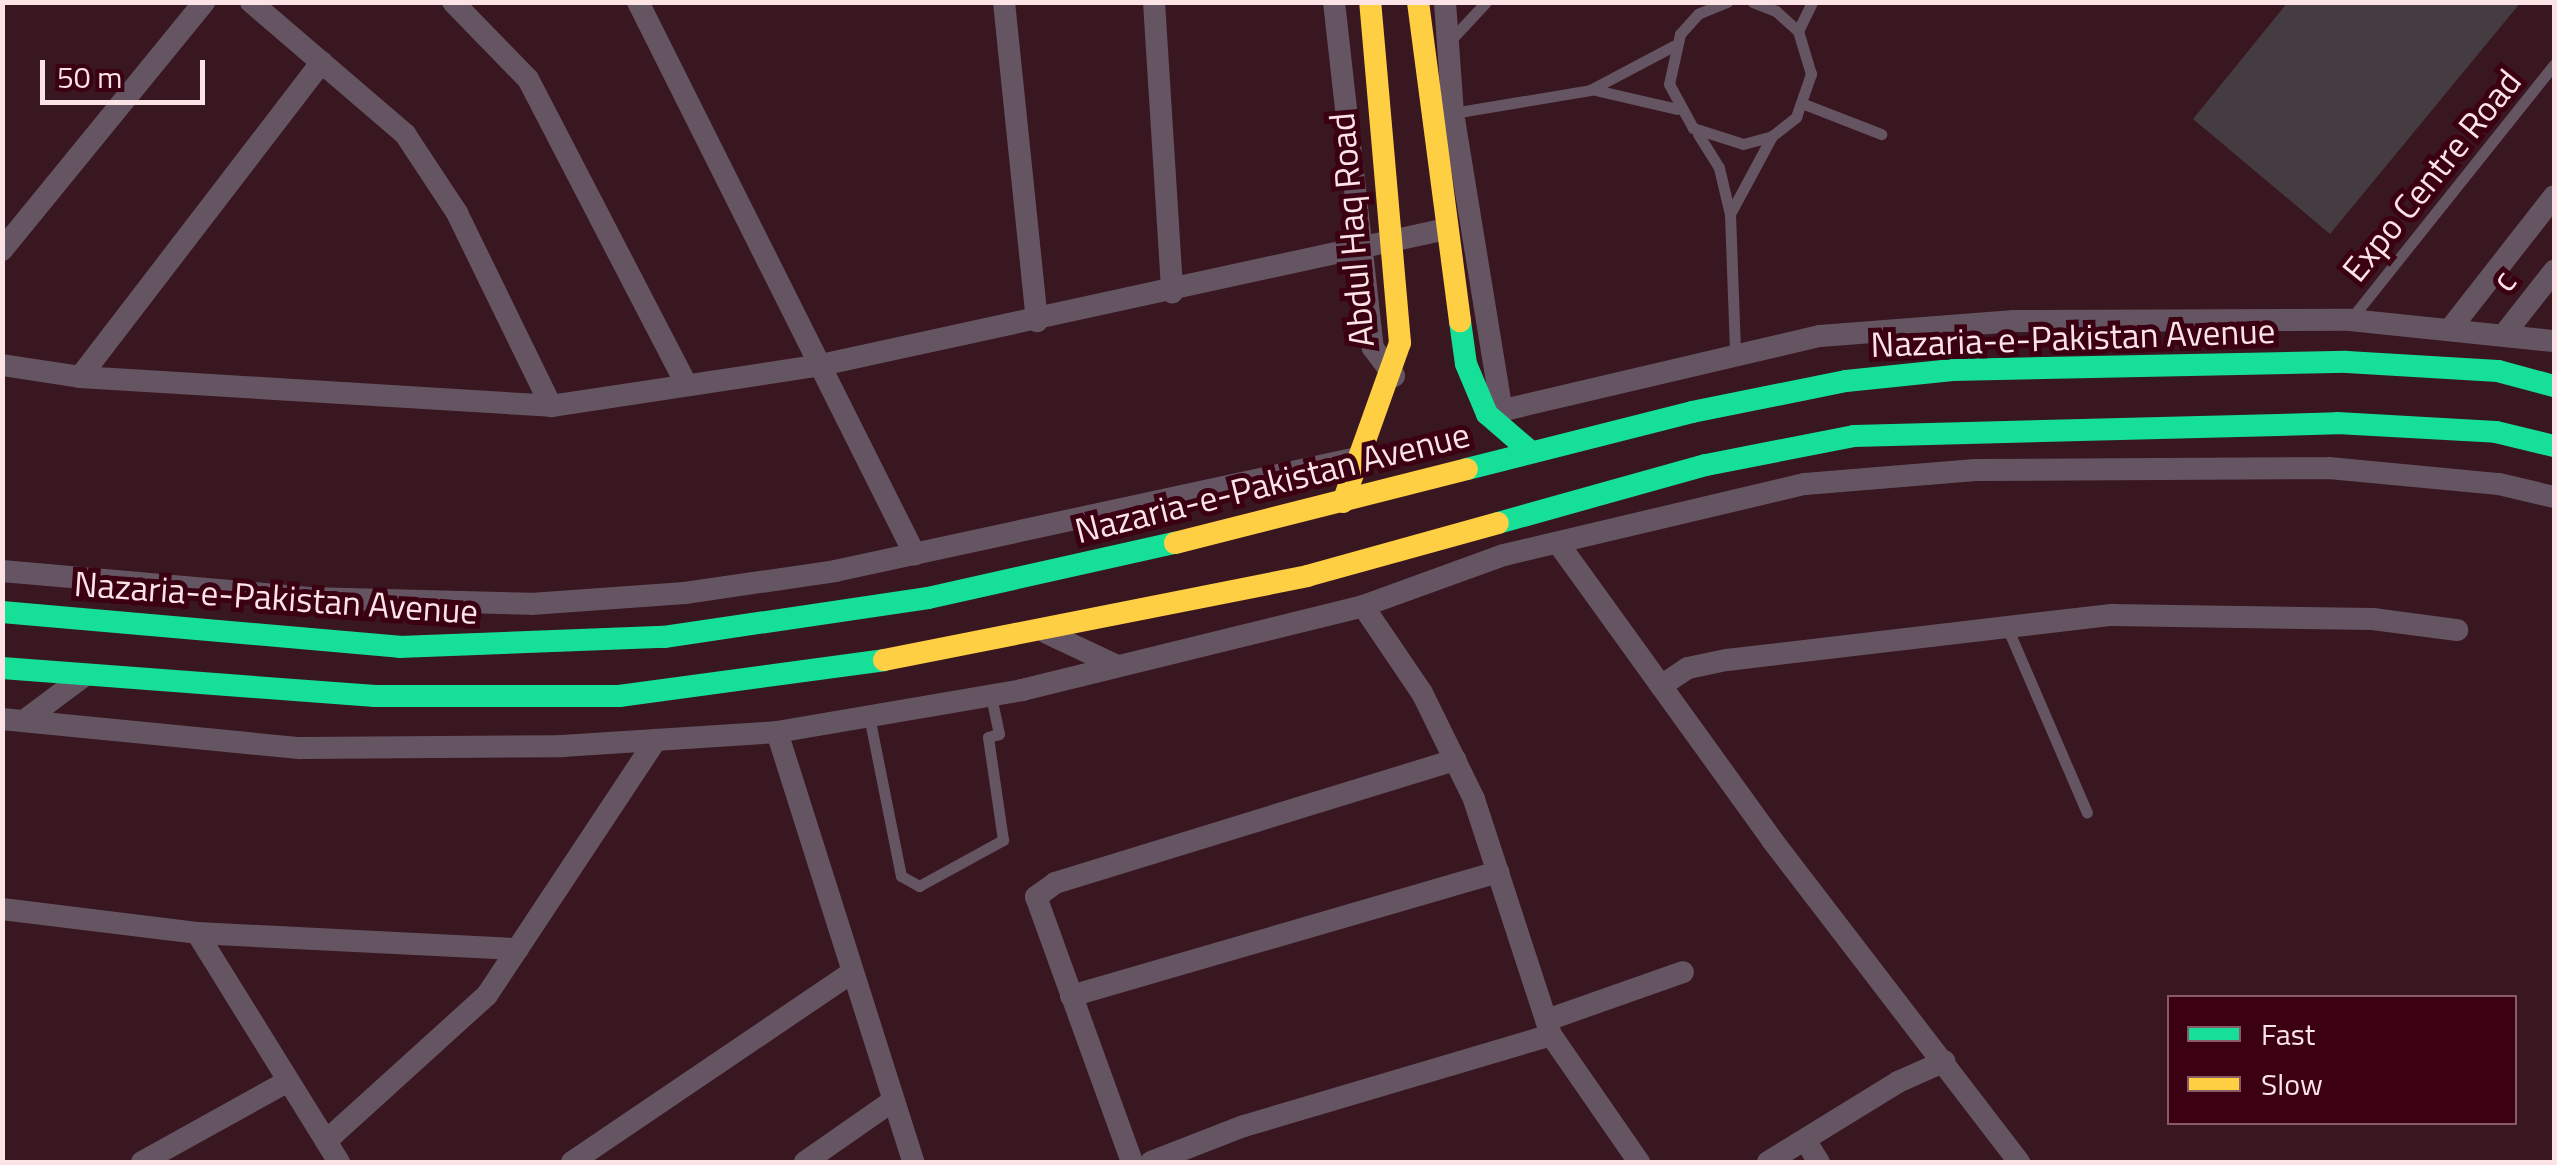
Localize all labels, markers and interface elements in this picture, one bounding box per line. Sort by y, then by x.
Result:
scale bar [45,40,210,102]
text: 50 m [57,54,122,100]
street label: Expo Centre Road [2333,61,2529,289]
street label: Abdul Haq Road [1320,111,1382,349]
street label: c [2482,261,2524,299]
street label: Nazaria-e-Pakistan Avenue [1870,309,2276,365]
street label: Nazaria-e-Pakistan Avenue [1070,413,1474,551]
street label: Nazaria-e-Pakistan Avenue [73,562,479,632]
legend [2167,995,2517,1125]
text: Fast [2261,1011,2315,1057]
text: Slow [2261,1061,2323,1107]

